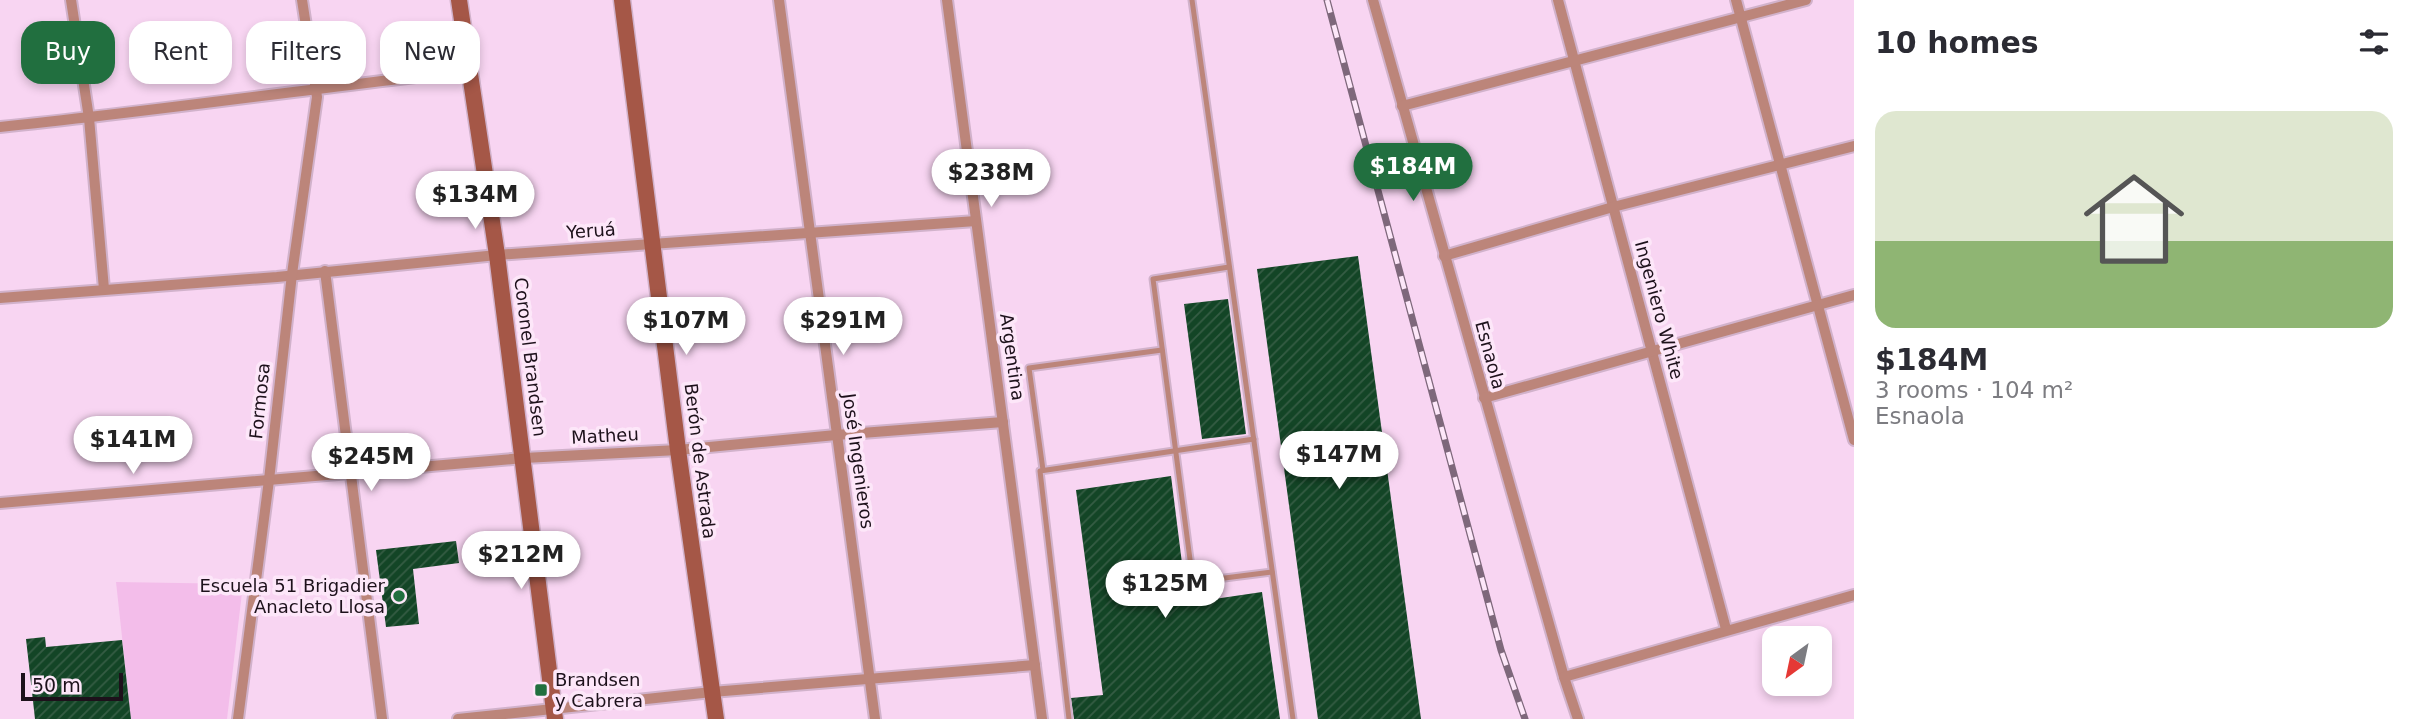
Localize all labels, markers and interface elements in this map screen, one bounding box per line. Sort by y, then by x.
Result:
chip: Buy [21,21,115,84]
chip: Rent [129,21,232,84]
chip: Filters [246,21,366,84]
chip: New [380,21,480,84]
icon: filters [2355,23,2393,61]
text: 10 homes [1875,25,2039,60]
pin: $184M [1364,144,1462,203]
pin: $238M [942,150,1040,209]
text: $184M [1370,153,1456,179]
icon: home [2071,156,2197,282]
text: $238M [948,159,1034,185]
pin: $134M [426,172,524,231]
text: $134M [432,181,518,207]
street label: Yeruá [565,218,616,243]
street label: Ingeniero White [1631,238,1688,382]
street label: Coronel Brandsen [510,276,551,438]
pin: $107M [637,298,735,357]
pin: $291M [794,298,892,357]
text: $107M [643,307,729,333]
text: $291M [800,307,886,333]
street label: Argentina [996,312,1029,402]
street label: Esnaola [1471,318,1510,392]
text: $184M [1875,342,1988,377]
street label: Formosa [245,362,274,440]
text: 3 rooms · 104 m² [1875,377,2073,403]
street label: Berón de Astrada [681,382,720,540]
street label: José Ingenieros [838,391,878,530]
text: Esnaola [1875,403,1965,429]
pin: $141M [84,416,182,476]
street label: Matheu [571,423,639,448]
text: $141M [90,426,176,452]
pin: $147M [1290,432,1388,491]
pin: $245M [322,434,420,493]
text: $147M [1296,441,1382,467]
text: $245M [328,443,414,469]
pin: $212M [472,532,570,591]
text: $212M [478,541,564,567]
pin: $125M [1116,560,1214,620]
text: $125M [1122,570,1208,596]
place label: Escuela 51 Brigadier Anacleto Llosa [199,575,386,617]
marker: Escuela 51 Brigadier Anacleto Llosa [391,588,407,604]
north arrow [1762,626,1832,696]
map controls [1762,626,1832,696]
place label: Brandsen y Cabrera [555,669,643,711]
scale bar [21,670,122,702]
text: 50 m [32,674,81,696]
marker: Brandsen y Cabrera [533,682,549,698]

